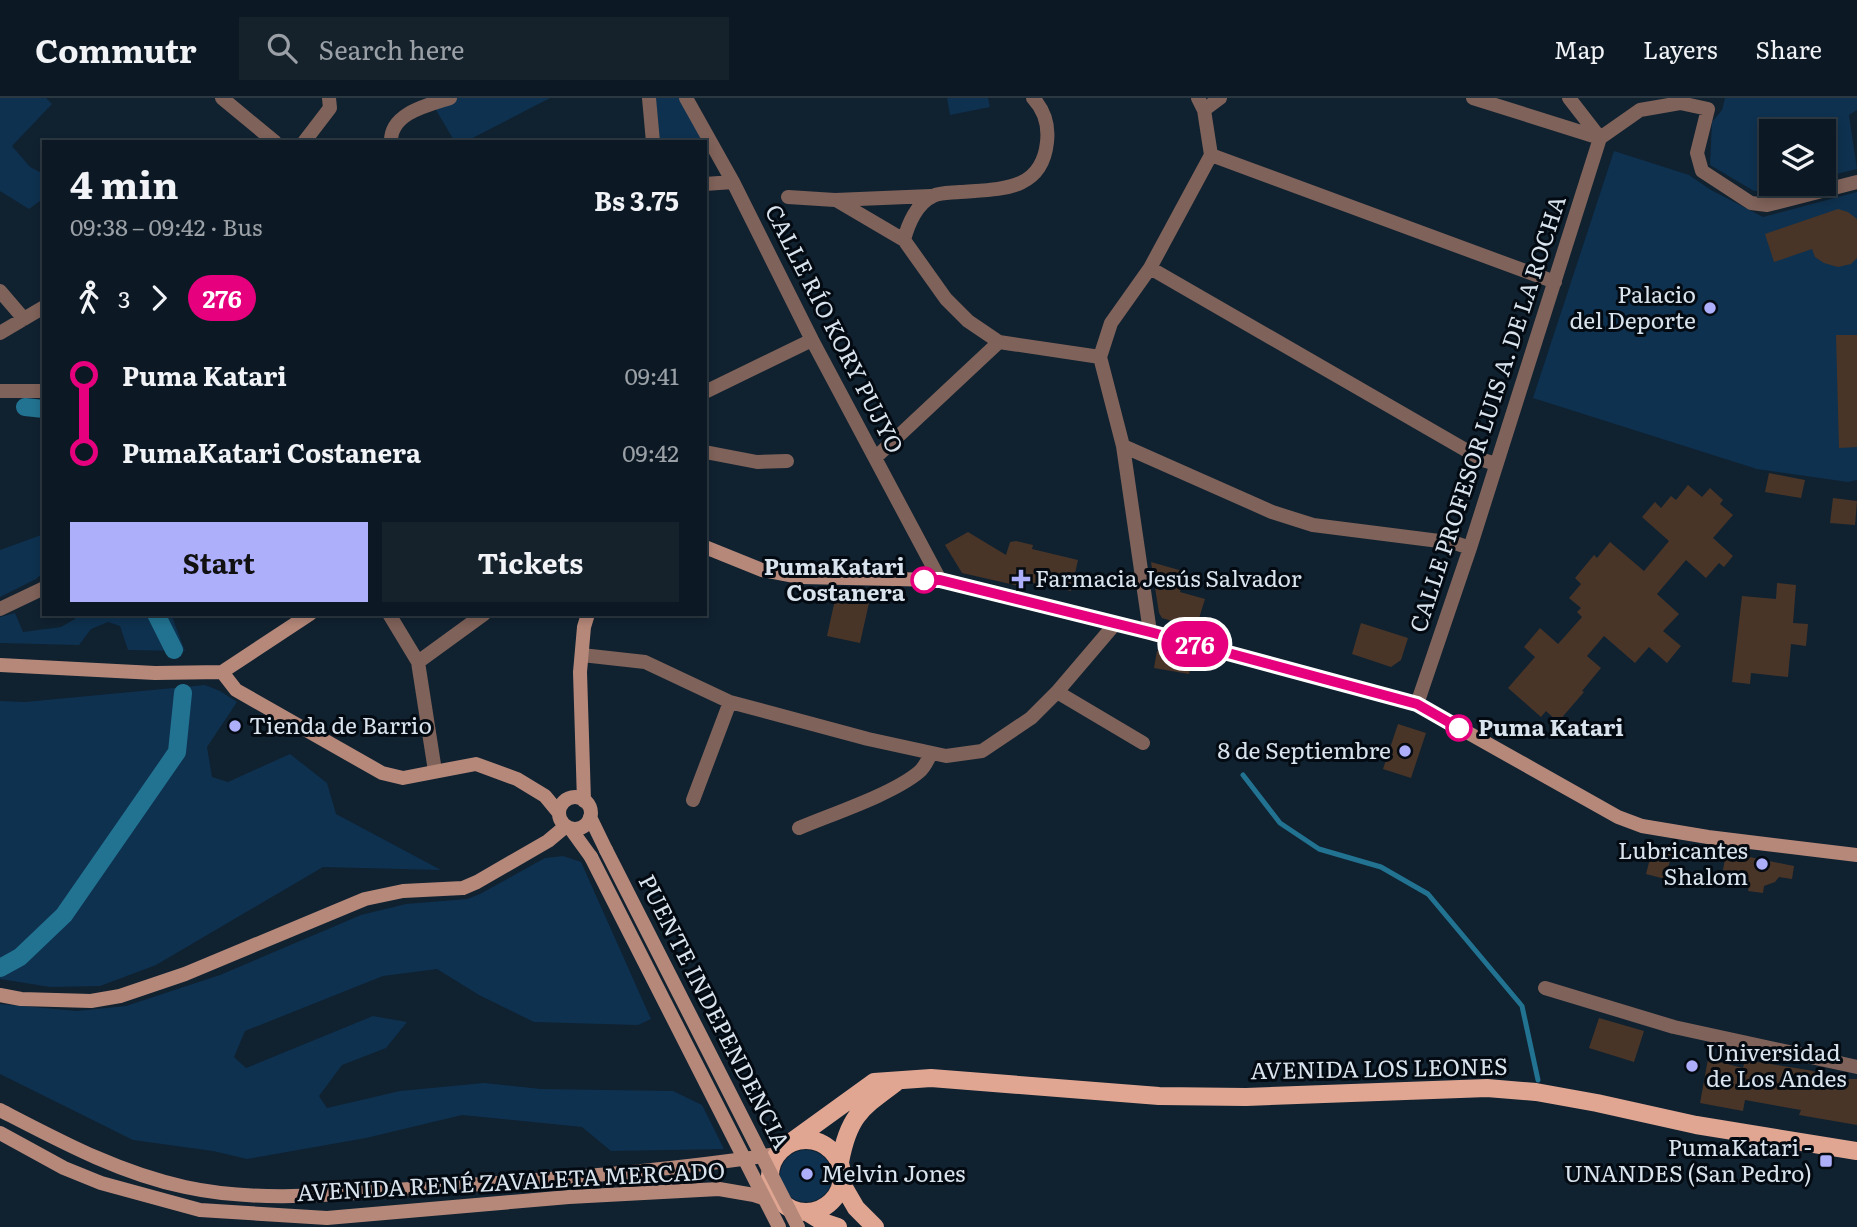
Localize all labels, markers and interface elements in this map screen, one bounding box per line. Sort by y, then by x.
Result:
search box [239,17,729,80]
text: Commutr [35,24,197,73]
icon: search [263,29,301,67]
text: Search here [319,29,464,68]
text: Map [1554,31,1605,66]
text: Layers [1643,31,1717,66]
text: Share [1755,31,1822,66]
map controls [1759,119,1836,196]
button: layers [1759,119,1836,196]
text: 4 min [70,154,179,211]
text: Bs 3.75 [594,180,679,219]
street label: CALLE PROFESOR LUIS A. DE LA ROCHA [1399,191,1573,636]
street label: CALLE RÍO KORY PUJYO [758,198,913,459]
text: 09:38 – 09:42 · Bus [70,209,262,243]
place label: Palacio del Deporte [1570,276,1696,336]
icon: walk [70,279,108,317]
icon: forward [140,279,178,317]
text: 276 [202,280,242,315]
text: 3 [118,281,130,315]
marker: Palacio del Deporte [1702,300,1718,316]
text: Puma Katari [122,355,287,394]
text: 09:41 [624,358,679,392]
text: PumaKatari Costanera [122,432,421,471]
text: 09:42 [622,435,679,469]
button: Start [70,522,368,602]
button: Tickets [382,522,679,602]
place label: PumaKatari Costanera [764,548,906,608]
place label: Farmacia Jesús Salvador [1035,560,1302,594]
marker: PumaKatari Costanera [911,567,937,593]
marker: Farmacia Jesús Salvador [1013,571,1029,587]
line badge: 276 [1155,621,1235,667]
text: 276 [1175,626,1215,661]
place label: Tienda de Barrio [249,707,432,741]
place label: Puma Katari [1478,709,1624,743]
marker: Puma Katari [1446,715,1472,741]
marker: Tienda de Barrio [227,718,243,734]
place label: 8 de Septiembre [1217,732,1391,766]
marker: 8 de Septiembre [1397,743,1413,759]
place label: Lubricantes Shalom [1618,832,1748,892]
marker: Lubricantes Shalom [1754,856,1770,872]
street label: PUENTE INDEPENDENCIA [631,868,800,1155]
place label: Universidad de Los Andes [1706,1034,1847,1094]
street label: AVENIDA LOS LEONES [1250,1048,1508,1086]
marker: Universidad de Los Andes [1684,1058,1700,1074]
place label: PumaKatari - UNANDES (San Pedro) [1564,1129,1812,1189]
street label: AVENIDA RENÉ ZAVALETA MERCADO [296,1152,726,1208]
marker: PumaKatari - UNANDES (San Pedro) [1818,1153,1834,1169]
place label: Melvin Jones [821,1155,965,1189]
marker: Melvin Jones [799,1166,815,1182]

